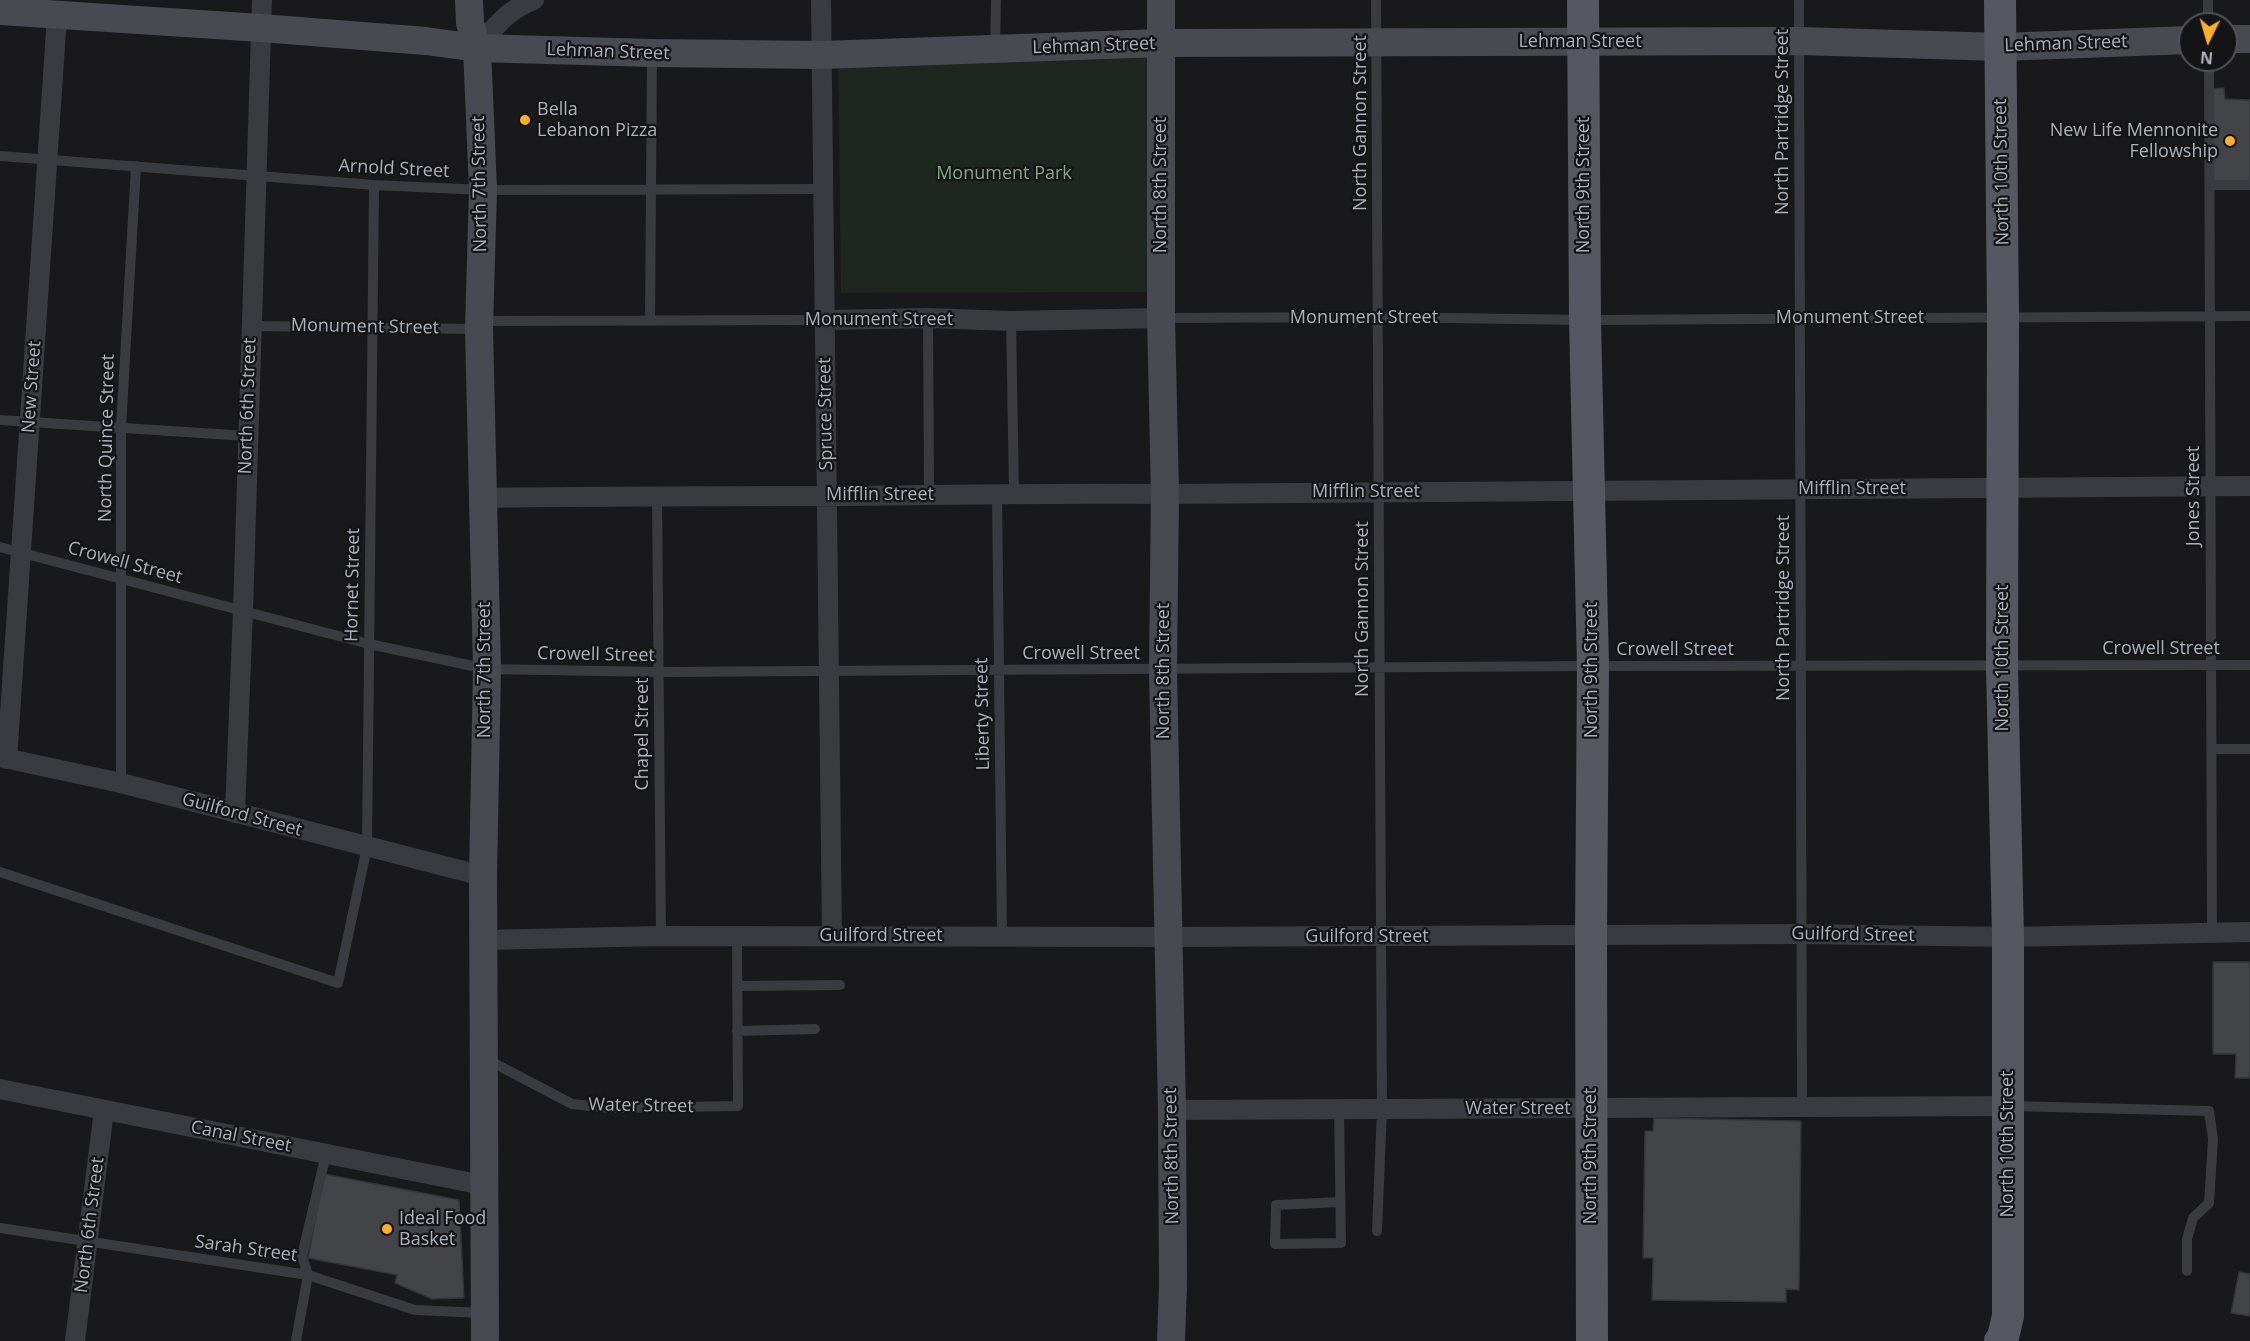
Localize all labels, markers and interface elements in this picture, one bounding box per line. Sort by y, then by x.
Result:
north arrow [2178,12,2238,72]
street label: North Partridge Street [1772,29,1794,215]
street label: Lehman Street [1518,31,1642,53]
street label: Lehman Street [2004,31,2128,57]
street label: Lehman Street [1032,33,1156,59]
street label: North Gannon Street [1350,35,1372,211]
street label: Lehman Street [546,39,670,65]
text: N [2199,46,2214,69]
street label: North 10th Street [1990,98,2014,246]
place label: Bella Lebanon Pizza [537,99,657,142]
marker: Bella Lebanon Pizza [518,113,532,127]
street label: North 7th Street [468,116,492,252]
street label: North 8th Street [1150,117,1172,253]
street label: North 9th Street [1573,117,1595,253]
place label: New Life Mennonite Fellowship [2050,120,2218,162]
marker: New Life Mennonite Fellowship [2223,134,2237,148]
street label: Arnold Street [338,155,450,183]
park label: Monument Park [936,163,1072,185]
street label: Monument Street [1290,307,1438,329]
street label: Monument Street [1776,307,1924,329]
street label: Monument Street [805,309,953,331]
street label: Monument Street [291,315,439,339]
street label: North 6th Street [235,337,261,475]
street label: New Street [18,340,46,434]
street label: North Quince Street [95,354,119,522]
street label: Spruce Street [814,357,838,471]
street label: Jones Street [2183,446,2205,546]
street label: Mifflin Street [1798,478,1906,500]
street label: Mifflin Street [1312,481,1420,503]
street label: Mifflin Street [826,484,934,506]
street label: North Partridge Street [1773,515,1795,701]
street label: North Gannon Street [1352,521,1374,697]
street label: Hornet Street [341,528,365,642]
street label: Crowell Street [65,537,185,589]
street label: North 10th Street [1992,585,2014,731]
street label: North 7th Street [474,602,496,738]
street label: North 9th Street [1581,602,1603,738]
street label: North 8th Street [1153,603,1175,739]
street label: Crowell Street [2102,638,2220,660]
street label: Crowell Street [1616,639,1734,661]
street label: Crowell Street [537,643,655,667]
street label: Crowell Street [1022,643,1140,665]
street label: Liberty Street [971,657,995,771]
street label: Chapel Street [632,678,654,790]
street label: Guilford Street [180,789,304,841]
street label: Guilford Street [1791,923,1915,947]
street label: Guilford Street [819,925,943,947]
street label: Guilford Street [1305,926,1429,948]
street label: North 10th Street [1997,1071,2019,1217]
street label: North 8th Street [1160,1088,1184,1224]
street label: North 9th Street [1580,1088,1602,1224]
street label: Water Street [588,1094,694,1118]
street label: Water Street [1465,1098,1571,1120]
street label: Canal Street [189,1117,293,1157]
street label: North 6th Street [71,1156,109,1294]
place label: Ideal Food Basket [399,1208,486,1250]
marker: Ideal Food Basket [380,1222,394,1236]
street label: Sarah Street [193,1231,299,1267]

